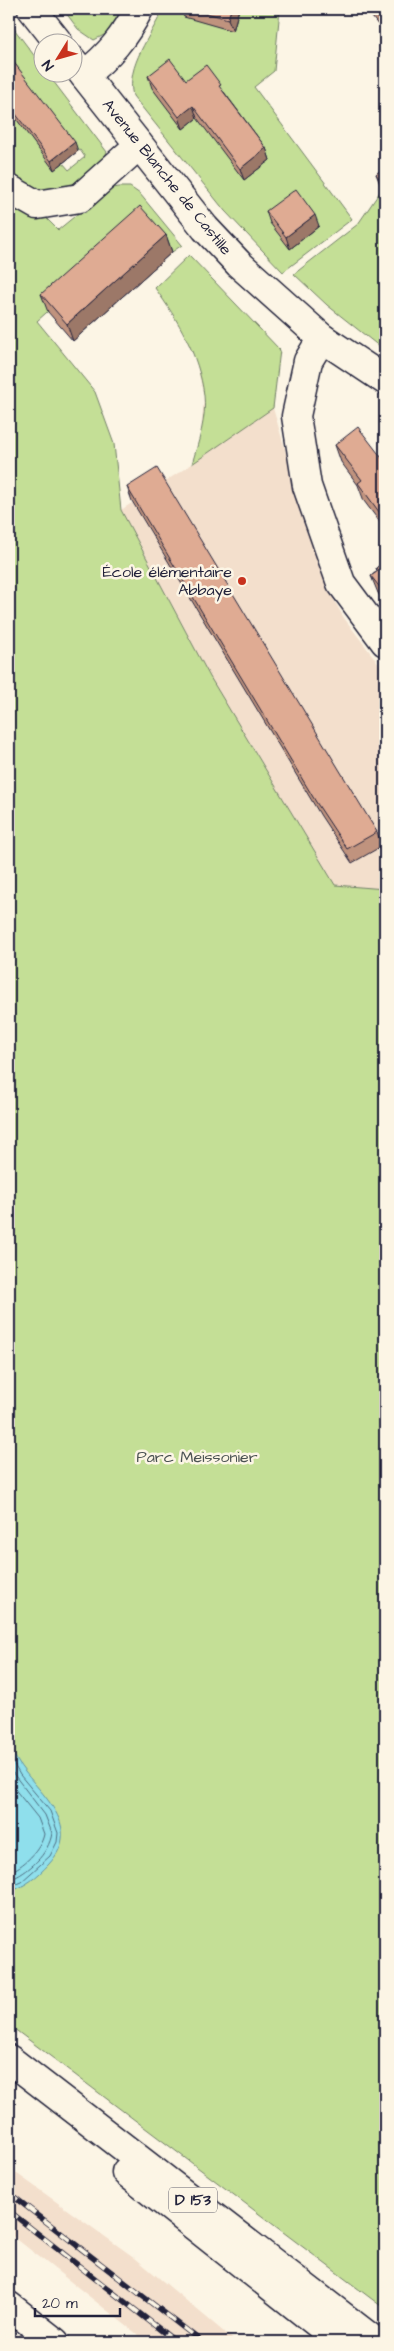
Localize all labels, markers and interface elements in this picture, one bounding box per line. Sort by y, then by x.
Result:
north arrow [32,32,82,82]
text: N [38,56,59,75]
street label: Avenue Blanche de Castille [97,94,237,260]
place label: École élémentaire Abbaye [102,561,232,602]
marker: École élémentaire Abbaye [236,575,248,587]
park label: Parc Meissonier [137,1446,258,1468]
road number: D 153 [169,2188,217,2212]
scale bar [35,2286,120,2318]
text: 20 m [42,2293,78,2314]

